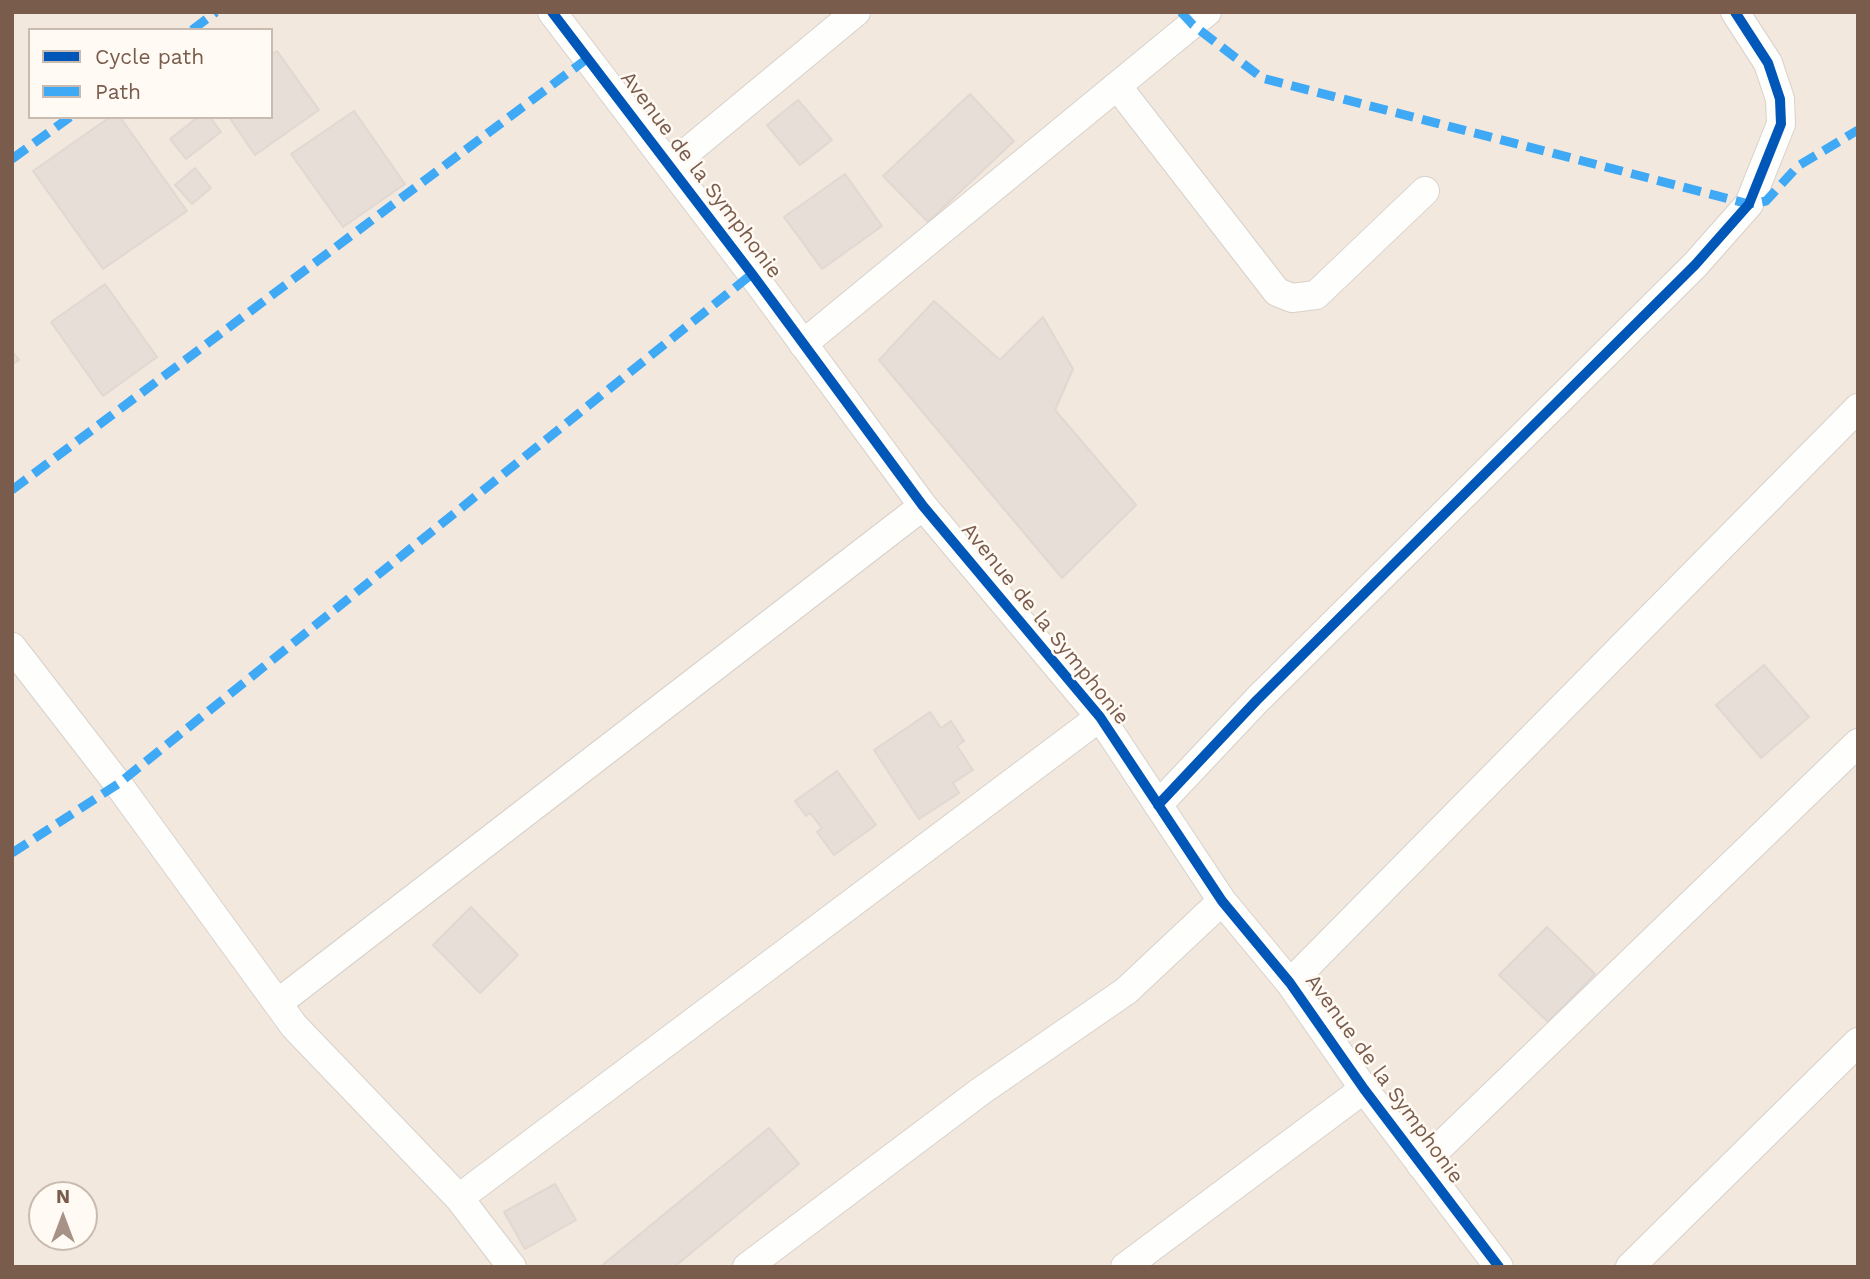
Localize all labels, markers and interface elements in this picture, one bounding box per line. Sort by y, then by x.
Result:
legend [28,28,273,119]
text: Cycle path [95,44,204,69]
street label: Avenue de la Symphonie [615,67,787,283]
text: Path [95,79,141,104]
street label: Avenue de la Symphonie [956,518,1134,730]
street label: Avenue de la Symphonie [1300,969,1468,1189]
north arrow [28,1181,98,1251]
text: N [56,1185,70,1208]

